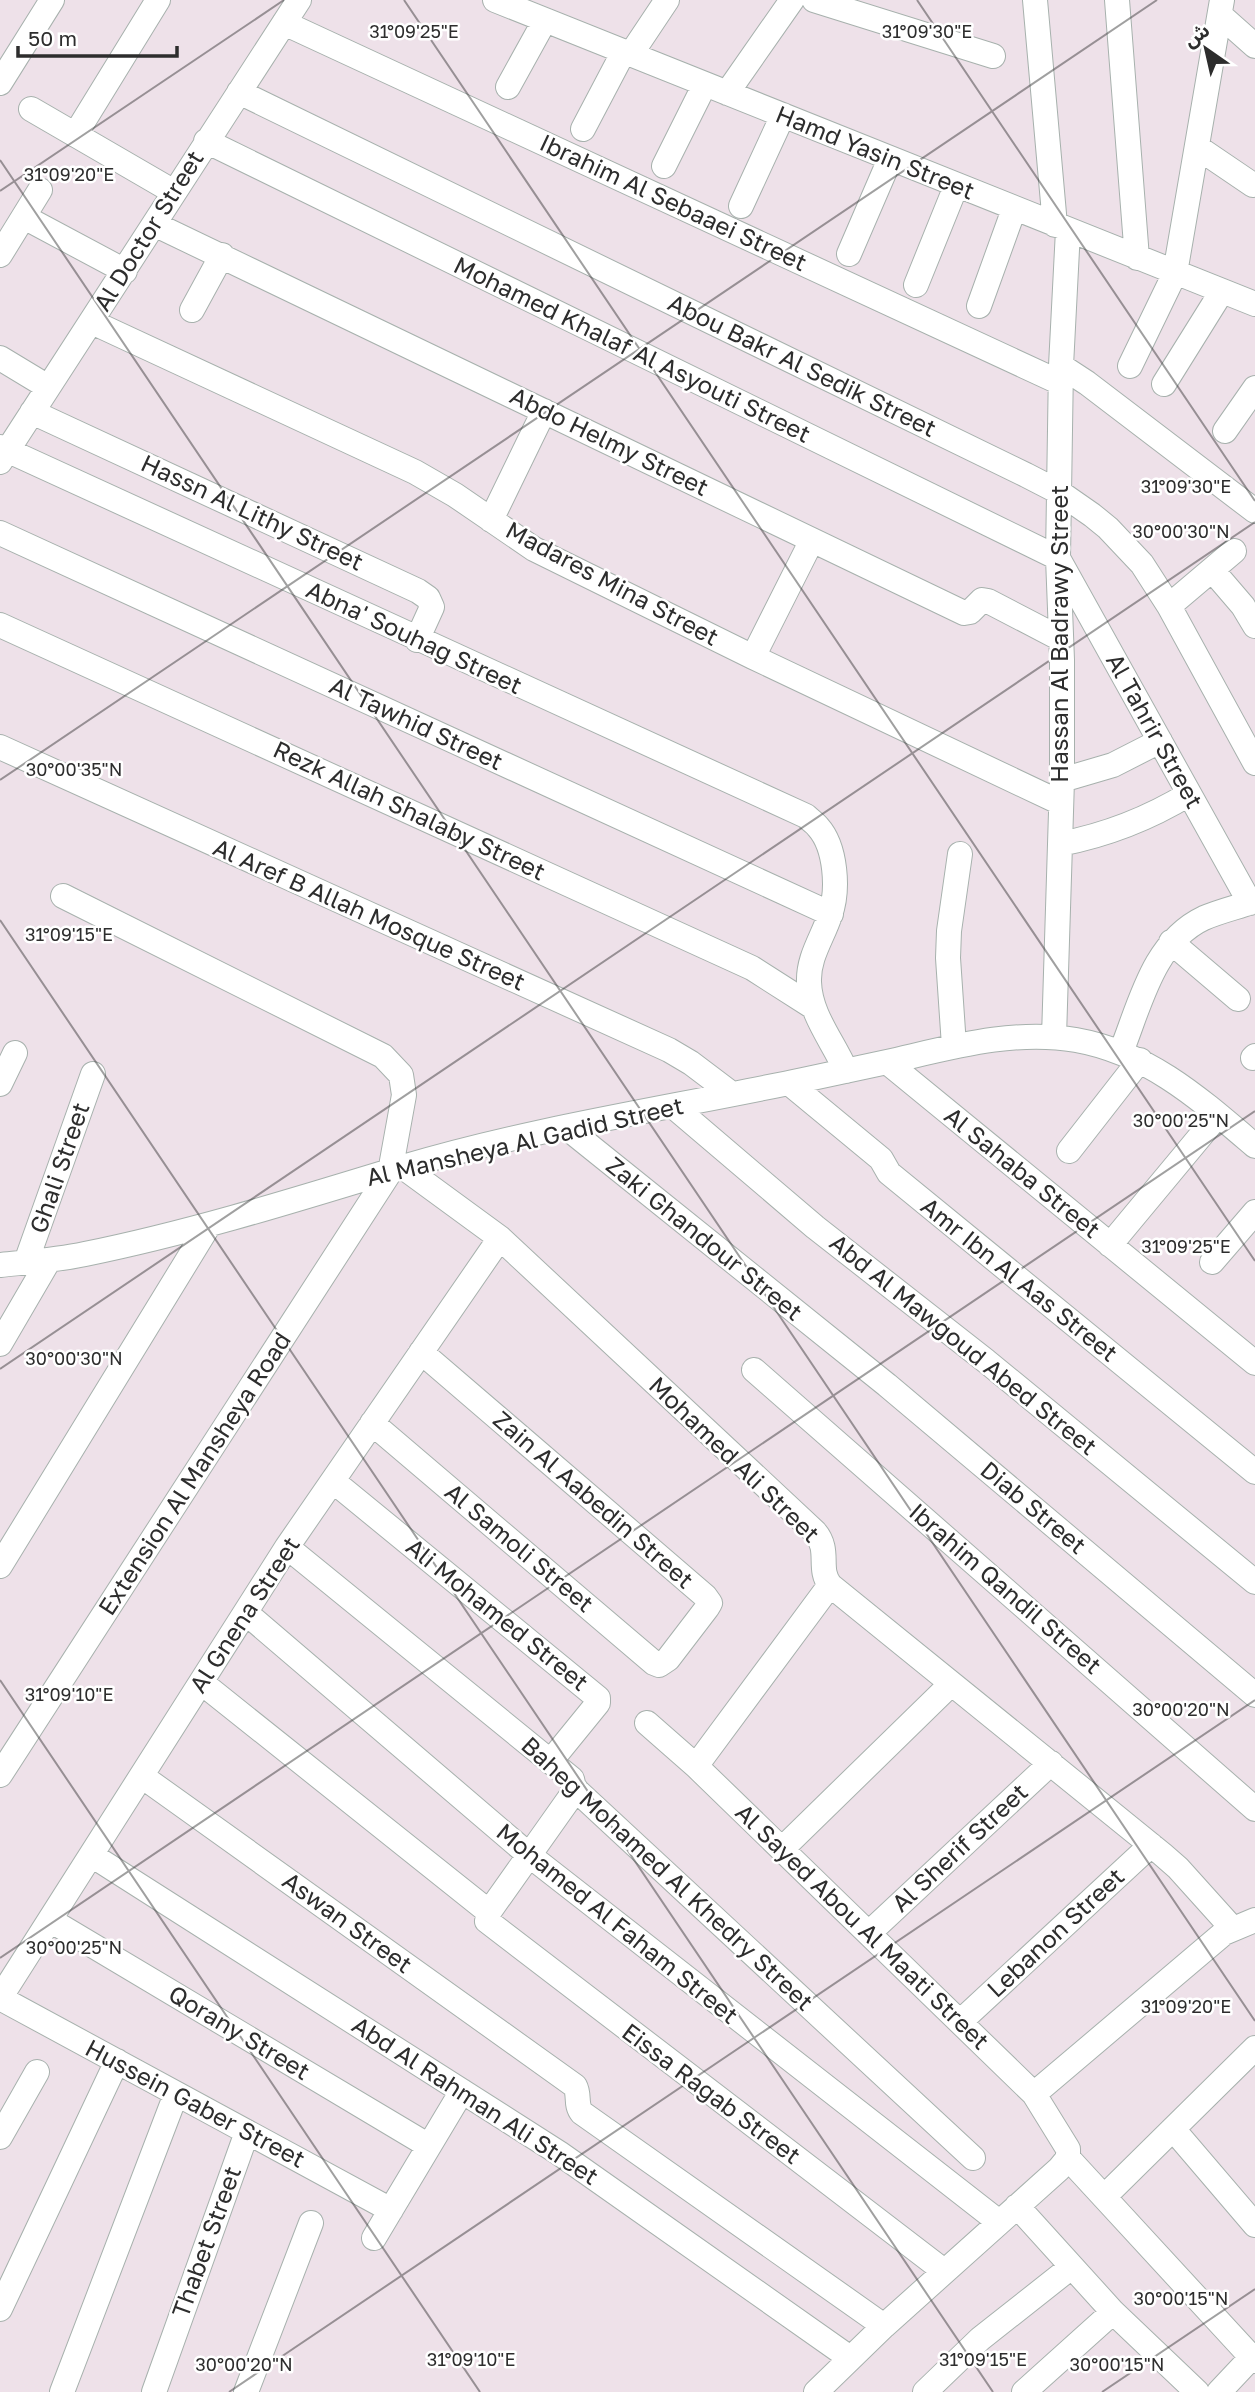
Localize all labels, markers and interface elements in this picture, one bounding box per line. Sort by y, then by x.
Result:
scale bar [18,14,177,58]
north arrow [1171,14,1241,84]
text: ش [1179,18,1213,51]
text: 31°09'25"E [369,20,459,42]
text: 31°09'30"E [882,20,972,42]
text: 50 m [28,25,77,51]
street label: Hamd Yasin Street [772,99,979,205]
street label: Ibrahim Al Sebaaei Street [536,127,812,276]
street label: Al Doctor Street [87,145,209,316]
text: 31°09'20"E [24,163,114,185]
street label: Mohamed Khalaf Al Asyouti Street [450,249,816,448]
street label: Abou Bakr Al Sedik Street [664,287,941,442]
street label: Abdo Helmy Street [506,380,714,501]
street label: Hassn Al Lithy Street [137,447,368,576]
text: 31°09'30"E [1141,475,1231,497]
street label: Hassan Al Badrawy Street [1044,485,1073,783]
street label: Madares Mina Street [501,514,724,651]
text: 30°00'30"N [1132,520,1230,542]
street label: Abna' Souhag Street [302,574,527,699]
street label: Al Tahrir Street [1101,648,1210,813]
street label: Al Tawhid Street [325,670,508,775]
street label: Rezk Allah Shalaby Street [269,734,550,885]
text: 30°00'35"N [26,758,122,780]
street label: Al Aref B Allah Mosque Street [209,832,530,996]
text: 31°09'15"E [25,923,113,945]
street label: Al Mansheya Al Gadid Street [363,1090,686,1191]
street label: Ghali Street [23,1098,94,1237]
street label: Al Sahaba Street [939,1100,1107,1243]
text: 30°00'25"N [1133,1109,1229,1131]
street label: Zaki Ghandour Street [601,1150,809,1326]
street label: Amr Ibn Al Aas Street [916,1191,1124,1367]
street label: Abd Al Mawgoud Abed Street [825,1227,1103,1461]
text: 31°09'25"E [1141,1235,1231,1257]
street label: Extension Al Mansheya Road [91,1326,296,1620]
text: 30°00'30"N [25,1347,123,1369]
street label: Mohamed Ali Street [644,1370,826,1548]
street label: Zain Al Aabedin Street [488,1404,700,1594]
street label: Diab Street [975,1454,1093,1559]
street label: Al Samoli Street [440,1476,600,1617]
street label: Ibrahim Qandil Street [904,1496,1108,1679]
street label: Al Gnena Street [182,1531,305,1698]
street label: Ali Mohamed Street [401,1531,595,1696]
text: 31°09'10"E [25,1683,113,1705]
text: 30°00'20"N [1132,1698,1230,1720]
street label: Baheg Mohamed Al Khedry Street [516,1730,820,2016]
street label: Al Sherif Street [885,1777,1033,1917]
street label: Al Sayed Abou Al Maati Street [730,1797,996,2055]
street label: Mohamed Al Faham Street [491,1816,745,2029]
street label: Lebanon Street [980,1861,1129,2003]
street label: Aswan Street [277,1865,418,1978]
text: 30°00'25"N [26,1936,122,1958]
street label: Qorany Street [164,1978,316,2085]
text: 31°09'20"E [1141,1995,1231,2017]
street label: Abd Al Rahman Ali Street [347,2009,604,2190]
street label: Eissa Ragab Street [617,2016,807,2169]
street label: Hussein Gaber Street [81,2032,311,2173]
street label: Thabet Street [165,2162,246,2321]
text: 30°00'15"N [1134,2287,1228,2309]
text: 31°09'10"E [427,2348,515,2370]
text: 31°09'15"E [939,2348,1027,2370]
text: 30°00'20"N [195,2353,293,2375]
text: 30°00'15"N [1070,2353,1164,2375]

